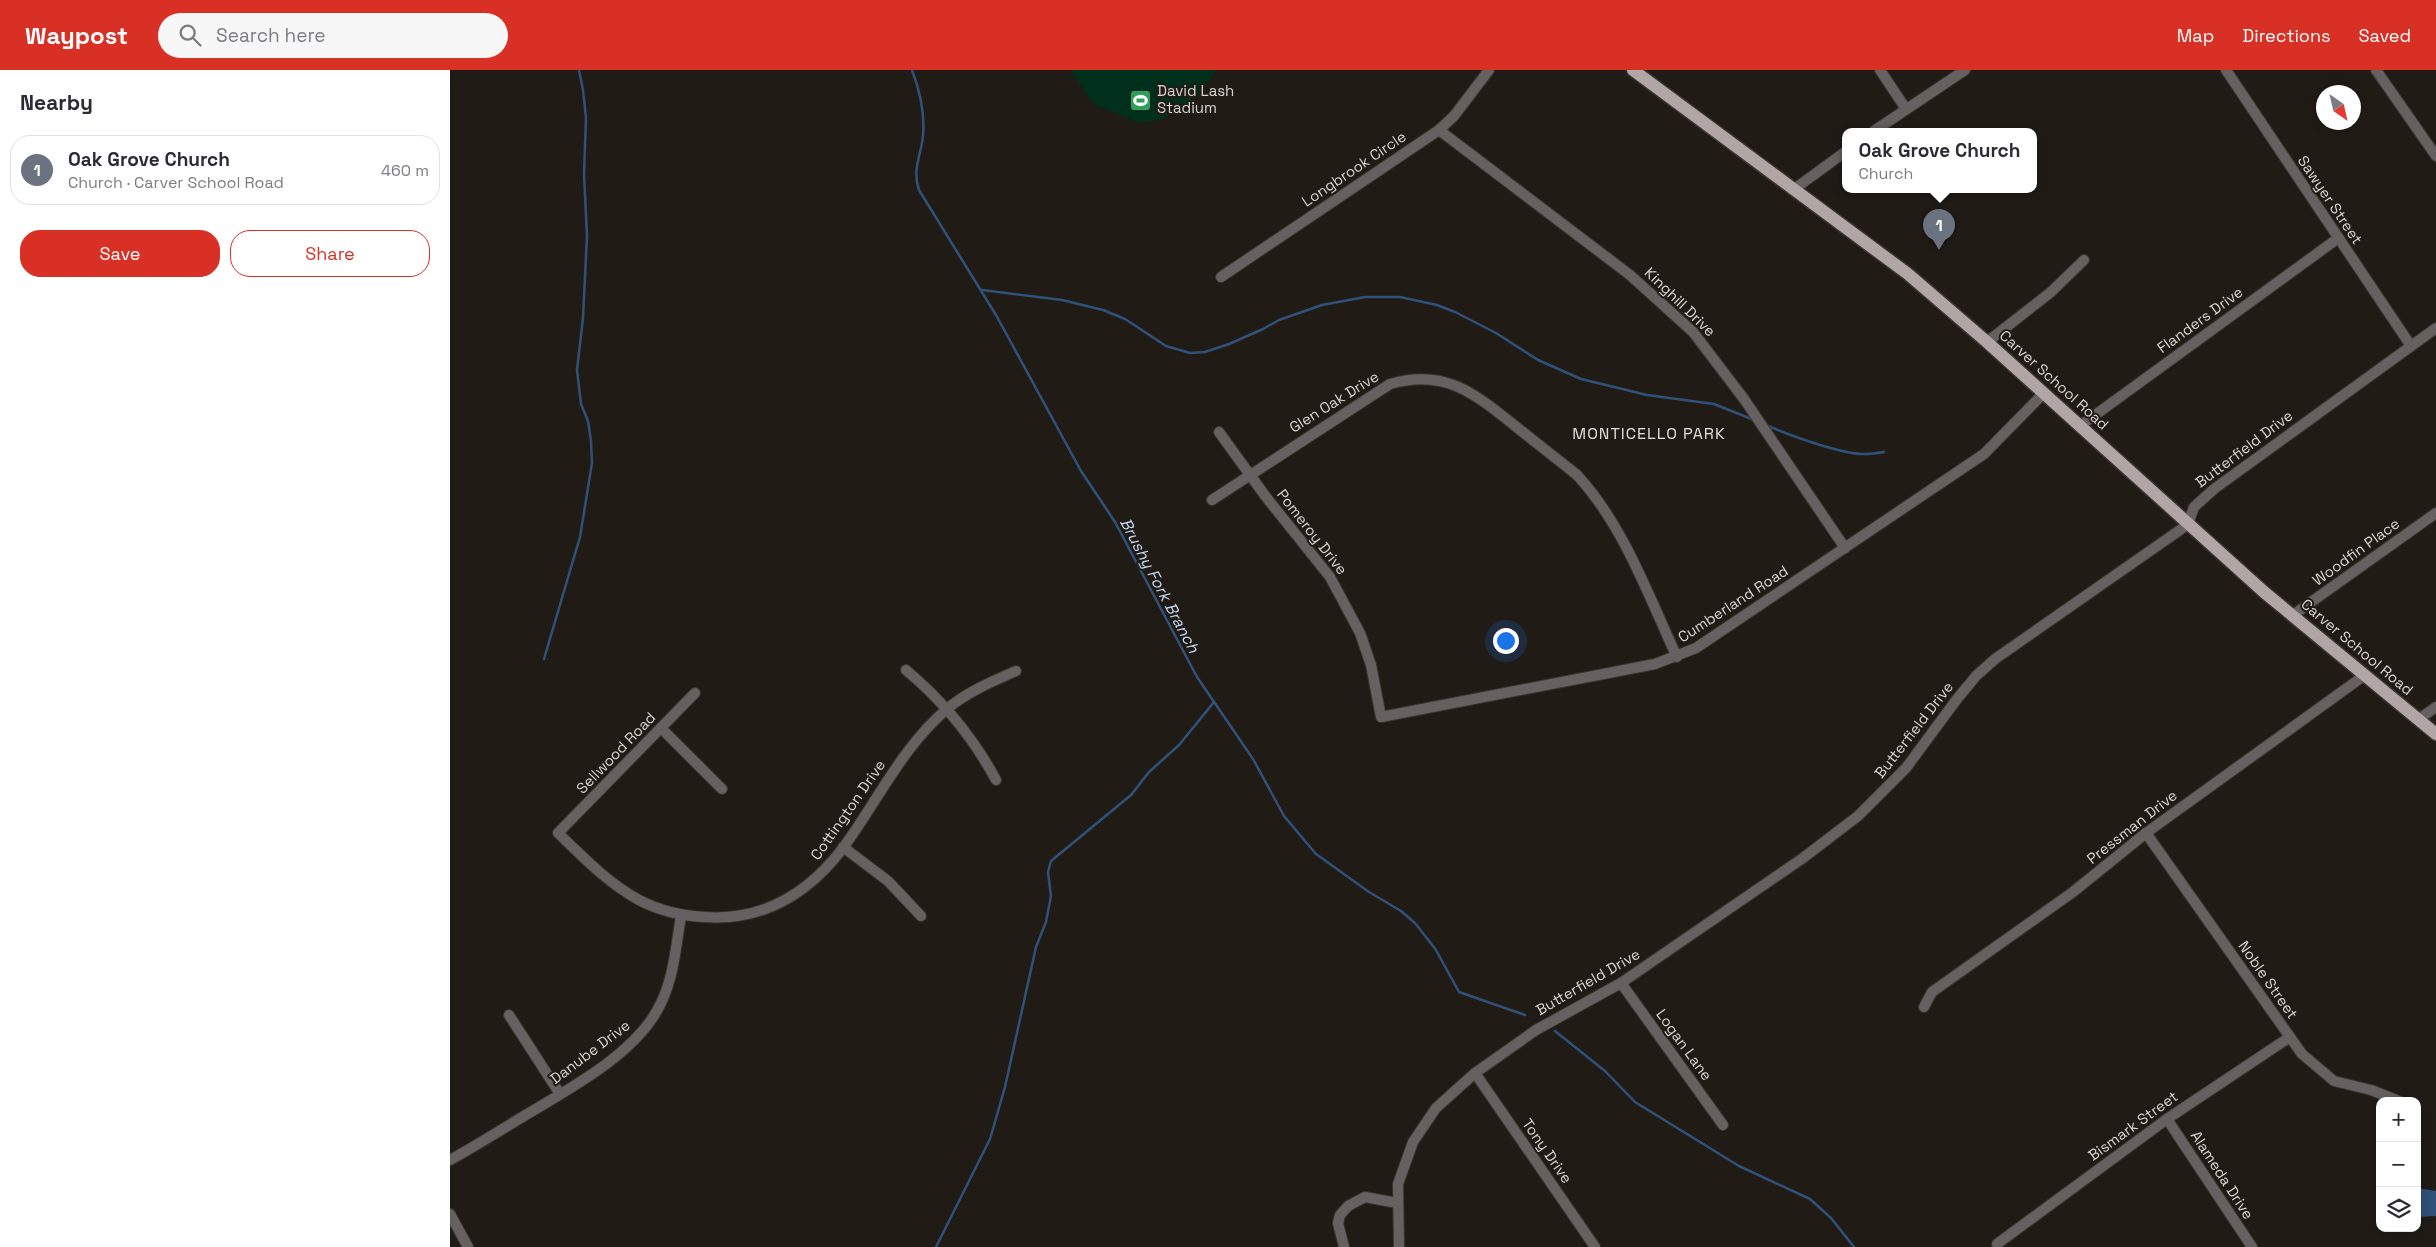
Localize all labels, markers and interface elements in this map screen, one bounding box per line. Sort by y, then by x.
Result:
search box [158,13,508,58]
text: Waypost [25,20,128,51]
icon: search [176,21,204,49]
text: Search here [216,23,326,48]
text: Map [2177,24,2214,47]
text: Directions [2242,24,2331,47]
text: Saved [2359,24,2411,47]
place label: David Lash Stadium [1157,81,1234,117]
north arrow [2316,85,2361,130]
sports icon: David Lash Stadium [1129,88,1153,112]
text: Nearby [20,89,93,116]
street label: Longbrook Circle [1298,127,1410,211]
popup [1842,128,2037,193]
text: Oak Grove Church [1859,138,2020,163]
text: Oak Grove Church [68,147,230,172]
street label: Sawyer Street [2294,152,2367,248]
text: 1 [33,160,41,181]
text: 460 m [381,160,429,181]
text: Church [1859,163,1913,184]
text: Church · Carver School Road [68,172,284,193]
pin: 1 [1923,209,1955,250]
button: Save [20,230,220,277]
button: Share [230,230,430,277]
street label: Kinghill Drive [1641,263,1720,340]
street label: Flanders Drive [2153,282,2246,357]
street label: Carver School Road [1996,326,2113,434]
street label: Glen Oak Drive [1285,366,1382,437]
street label: Butterfield Drive [2191,406,2296,491]
district label: MONTICELLO PARK [1572,423,1726,444]
street label: Pomeroy Drive [1273,485,1352,578]
water label: Brushy Fork Branch [1115,514,1205,658]
street label: Woodfin Place [2308,514,2403,590]
street label: Cumberland Road [1674,561,1791,646]
street label: Carver School Road [2297,594,2417,699]
your location [1493,628,1519,654]
street label: Butterfield Drive [1870,678,1957,782]
street label: Sellwood Road [572,708,659,797]
street label: Cottington Drive [806,756,889,863]
street label: Pressman Drive [2083,785,2181,868]
street label: Noble Street [2234,937,2302,1023]
street label: Butterfield Drive [1532,944,1643,1019]
street label: Logan Lane [1652,1005,1717,1084]
street label: Danube Drive [546,1015,634,1088]
street label: Bismark Street [2084,1087,2181,1165]
map controls [2376,1097,2421,1232]
button: + [2376,1097,2421,1142]
street label: Tony Drive [1518,1115,1577,1187]
street label: Alameda Drive [2187,1127,2258,1223]
button: − [2376,1142,2421,1187]
button: layers [2376,1187,2421,1232]

